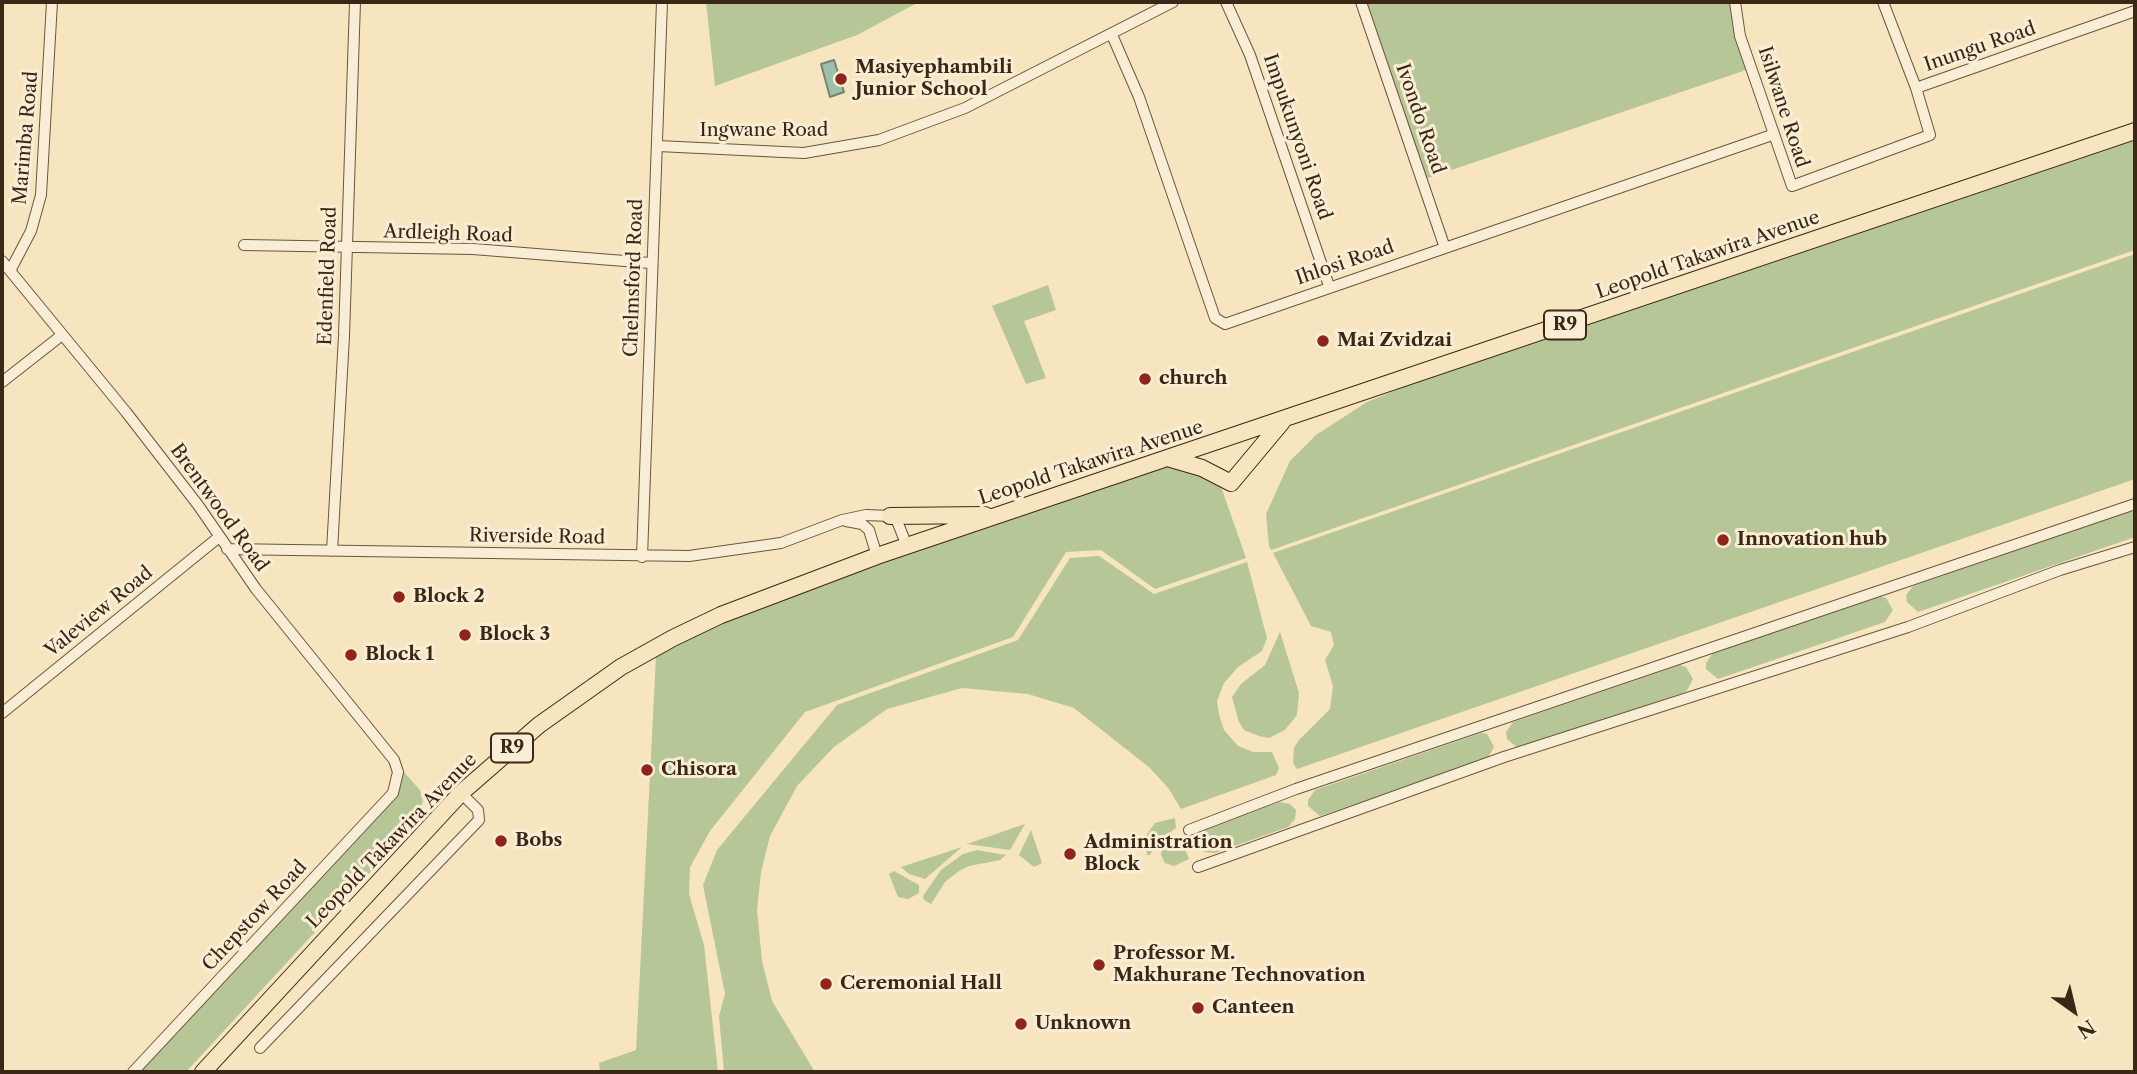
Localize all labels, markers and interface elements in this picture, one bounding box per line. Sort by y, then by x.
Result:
street label: Inungu Road [1921,17,2039,77]
street label: Isilwane Road [1753,43,1813,171]
street label: Impukunyoni Road [1258,51,1336,223]
place label: Masiyephambili Junior School [855,57,1012,101]
street label: Ivondo Road [1390,61,1450,177]
street label: Marimba Road [9,70,43,206]
marker: Masiyephambili Junior School [833,71,849,87]
street label: Ingwane Road [700,120,828,142]
street label: Chelmsford Road [620,198,648,358]
street label: Edenfield Road [314,206,342,346]
street label: Leopold Takawira Avenue [1593,206,1823,304]
street label: Ardleigh Road [383,220,513,248]
street label: Ihlosi Road [1293,236,1397,290]
road number: R9 [1544,310,1586,340]
place label: Mai Zvidzai [1337,330,1452,352]
marker: Mai Zvidzai [1315,333,1331,349]
place label: church [1159,368,1228,390]
marker: church [1137,371,1153,387]
street label: Leopold Takawira Avenue [976,416,1206,510]
street label: Brentwood Road [165,440,273,576]
street label: Riverside Road [469,524,605,550]
place label: Innovation hub [1737,529,1887,551]
marker: Innovation hub [1715,532,1731,548]
street label: Valeview Road [40,562,158,662]
place label: Block 2 [413,586,485,608]
marker: Block 2 [391,589,407,605]
place label: Block 3 [479,624,550,646]
marker: Block 3 [457,627,473,643]
place label: Block 1 [365,644,434,666]
marker: Block 1 [343,647,359,663]
road number: R9 [491,734,533,762]
street label: Leopold Takawira Avenue [302,749,482,933]
place label: Chisora [661,759,737,781]
marker: Chisora [639,762,655,778]
place label: Bobs [515,830,562,852]
place label: Administration Block [1084,832,1233,876]
marker: Bobs [493,833,509,849]
marker: Administration Block [1062,846,1078,862]
street label: Chepstow Road [198,856,312,976]
place label: Professor M. Makhurane Technovation [1113,943,1366,987]
marker: Professor M. Makhurane Technovation [1091,957,1107,973]
place label: Ceremonial Hall [840,973,1002,995]
marker: Ceremonial Hall [818,976,834,992]
north arrow [2039,976,2109,1046]
place label: Canteen [1212,997,1295,1019]
marker: Canteen [1190,1000,1206,1016]
place label: Unknown [1035,1013,1131,1035]
text: N [2073,1015,2099,1043]
marker: Unknown [1013,1016,1029,1032]

